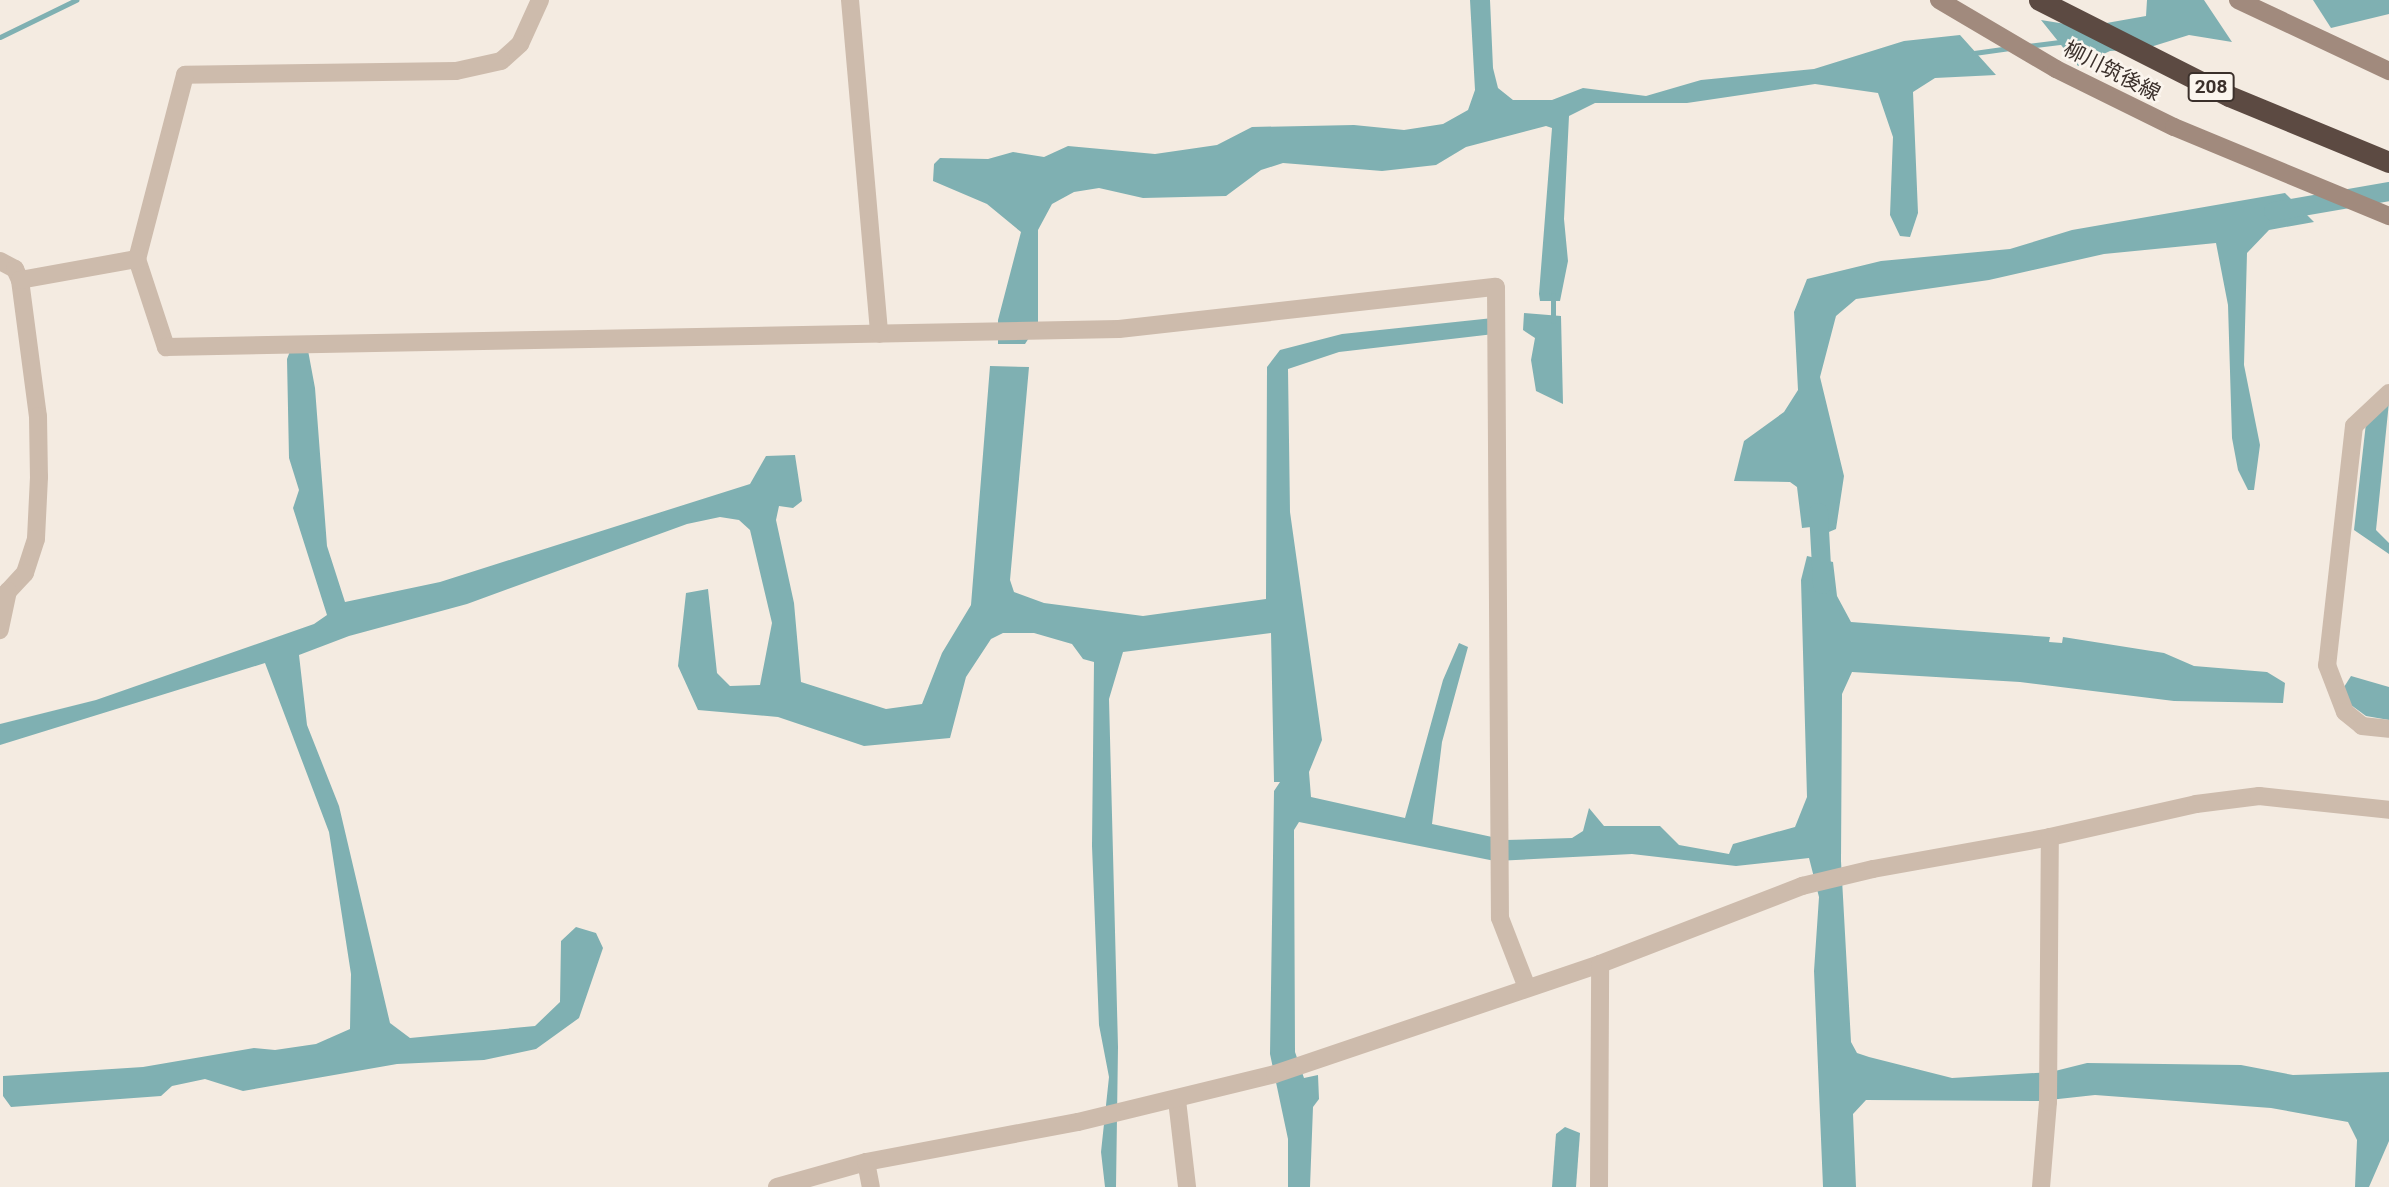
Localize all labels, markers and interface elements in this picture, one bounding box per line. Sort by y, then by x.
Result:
street label: 柳川筑後線 [2060,36,2164,106]
road number: 208 [2186,72,2236,102]

